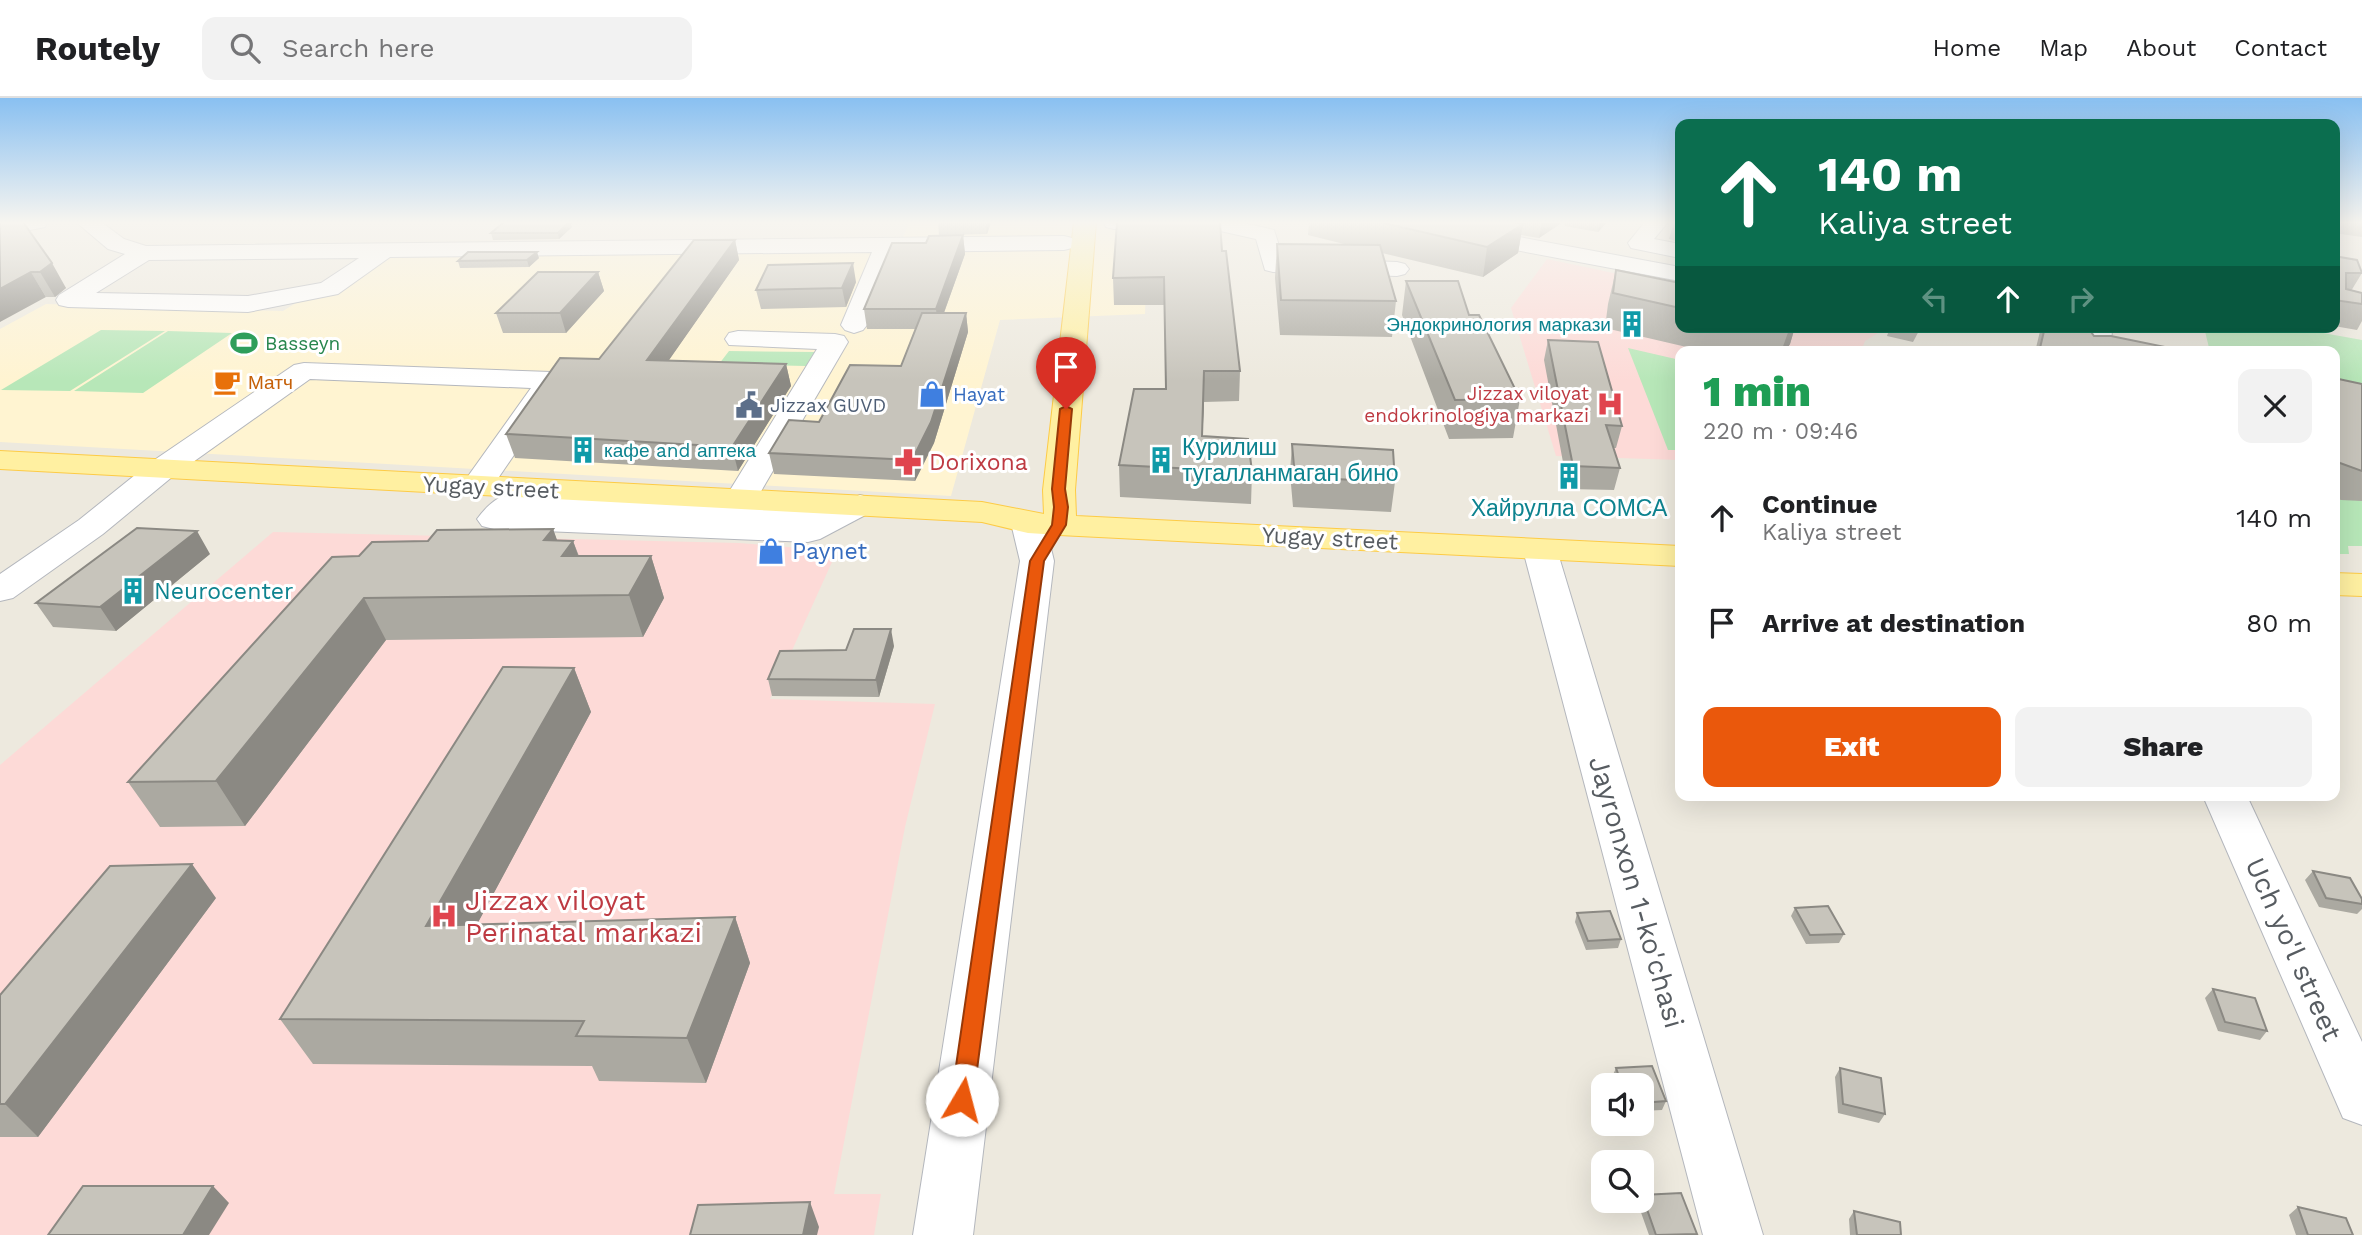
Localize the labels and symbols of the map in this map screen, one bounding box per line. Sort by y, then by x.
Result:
building icon: Эндокринология маркази [1617,309,1647,339]
place label: Эндокринология маркази [1386,313,1611,336]
sports icon: Basseyn [229,328,259,358]
place label: Basseyn [265,332,340,355]
pin [1036,337,1096,409]
cafe icon: Матч [212,367,242,397]
place label: Матч [248,371,293,394]
shop icon: Hayat [917,379,947,409]
place label: Jizzax viloyat endokrinologiya markazi [1364,382,1589,427]
place label: Hayat [953,383,1005,406]
hospital icon: Jizzax viloyat endokrinologiya markazi [1595,389,1625,419]
public building icon: Jizzax GUVD [734,390,764,420]
place label: Jizzax GUVD [770,394,886,417]
place label: Курилиш тугалланмаган бино [1182,434,1399,487]
building icon: кафе and аптека [568,435,598,465]
place label: кафе and аптека [604,439,757,462]
building icon: Курилиш тугалланмаган бино [1146,445,1176,475]
pharmacy icon: Dorixona [893,447,923,477]
place label: Dorixona [929,449,1028,476]
building icon: Хайрулла СОМСА [1554,461,1584,491]
street label: Yugay street [422,470,560,505]
place label: Хайрулла СОМСА [1471,495,1668,522]
street label: Yugay street [1261,521,1399,556]
shop icon: Paynet [756,536,786,566]
place label: Paynet [792,538,867,565]
building icon: Neurocenter [118,576,148,606]
place label: Neurocenter [154,578,294,605]
street label: Jayronxon 1-ko'chasi [1582,752,1691,1032]
street label: Uch yo'l street [2238,853,2349,1046]
place label: Jizzax viloyat Perinatal markazi [465,884,702,949]
hospital icon: Jizzax viloyat Perinatal markazi [429,901,459,931]
position arrow [925,1063,999,1137]

